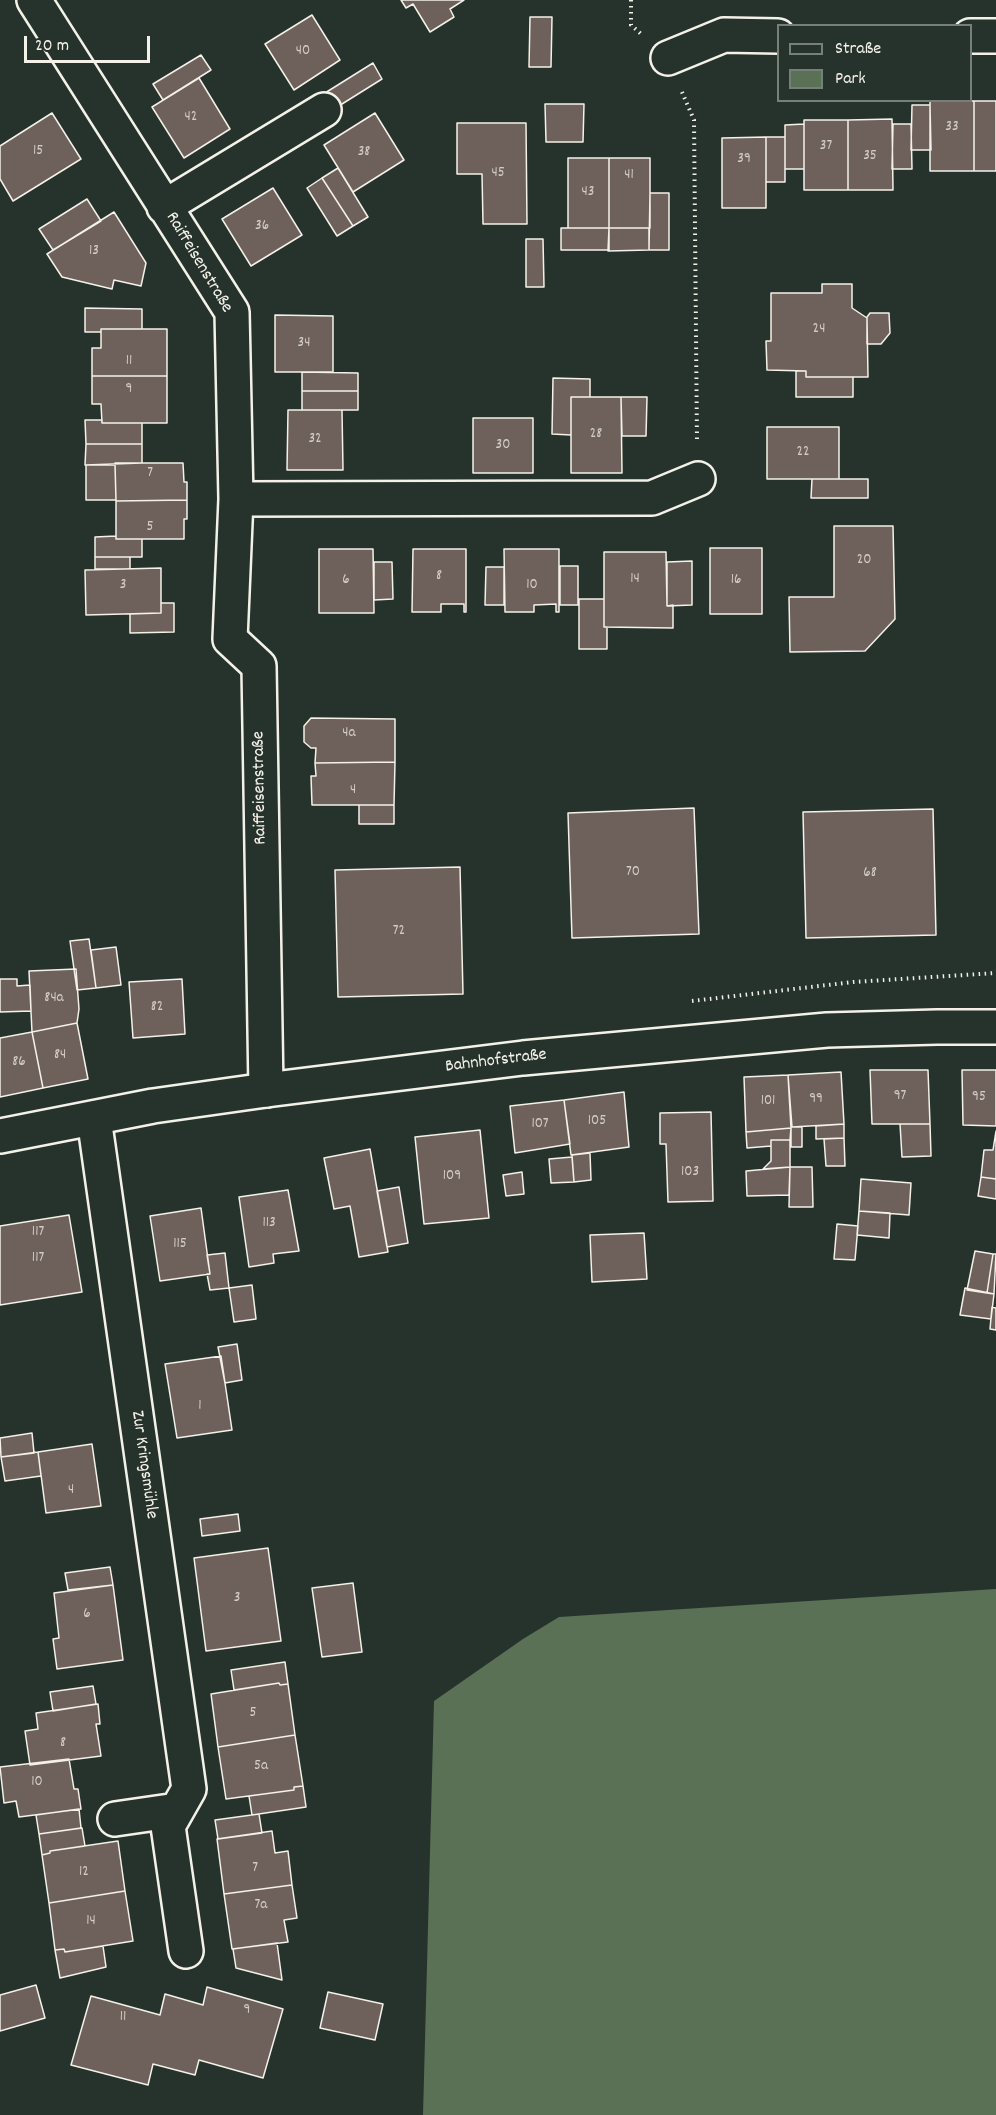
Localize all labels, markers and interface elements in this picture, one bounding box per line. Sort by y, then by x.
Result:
scale bar [27,24,153,62]
legend [777,24,972,102]
text: 20 m [35,34,69,59]
text: Straße [835,37,881,62]
house number: 40 [296,43,310,61]
text: Park [835,67,866,92]
house number: 42 [185,109,197,127]
house number: 33 [945,119,959,137]
house number: 37 [820,138,832,156]
house number: 15 [33,143,43,161]
house number: 38 [358,144,370,162]
house number: 35 [863,148,877,166]
house number: 39 [737,151,751,169]
house number: 45 [491,165,505,183]
house number: 41 [624,167,634,185]
house number: 43 [582,184,594,202]
street label: Raiffeisenstraße [160,209,236,317]
house number: 36 [255,218,269,236]
house number: 13 [89,243,99,261]
house number: 24 [813,321,825,339]
house number: 34 [298,335,310,353]
house number: 11 [126,353,132,371]
house number: 9 [126,381,132,399]
house number: 28 [590,426,602,444]
house number: 32 [308,431,322,449]
house number: 30 [496,437,510,455]
house number: 22 [796,444,810,462]
house number: 7 [147,465,153,483]
house number: 5 [147,519,153,537]
house number: 20 [857,552,871,570]
house number: 8 [436,568,442,586]
house number: 14 [630,571,640,589]
house number: 6 [342,572,350,590]
house number: 16 [731,572,741,590]
house number: 3 [120,577,126,595]
house number: 10 [526,577,538,595]
house number: 4a [342,725,356,743]
street label: Raiffeisenstraße [249,731,273,845]
house number: 4 [350,782,356,800]
house number: 70 [626,864,640,882]
house number: 68 [863,865,877,883]
house number: 72 [393,923,405,941]
house number: 84a [44,990,64,1008]
house number: 82 [151,999,163,1017]
street label: Bahnhofstraße [444,1045,548,1079]
house number: 84 [54,1047,66,1065]
house number: 86 [12,1054,26,1072]
house number: 97 [894,1088,906,1106]
house number: 95 [972,1089,986,1107]
house number: 99 [809,1091,823,1109]
house number: 101 [761,1093,775,1111]
house number: 105 [588,1113,606,1131]
house number: 107 [531,1116,549,1134]
house number: 103 [681,1164,699,1182]
house number: 109 [443,1168,461,1186]
house number: 113 [262,1215,276,1233]
house number: 117 [32,1224,44,1242]
house number: 115 [173,1236,187,1254]
house number: 117 [32,1250,44,1268]
house number: 1 [198,1398,202,1416]
street label: Zur Kringsmühle [125,1409,161,1521]
house number: 4 [68,1482,74,1500]
house number: 3 [234,1590,240,1608]
house number: 6 [83,1606,91,1624]
house number: 5 [250,1705,256,1723]
house number: 8 [60,1735,66,1753]
house number: 5a [254,1758,268,1776]
house number: 10 [31,1774,43,1792]
house number: 7 [252,1860,258,1878]
house number: 12 [79,1864,89,1882]
house number: 7a [255,1897,267,1915]
house number: 14 [86,1913,96,1931]
house number: 9 [244,2002,250,2020]
house number: 11 [120,2009,126,2027]

